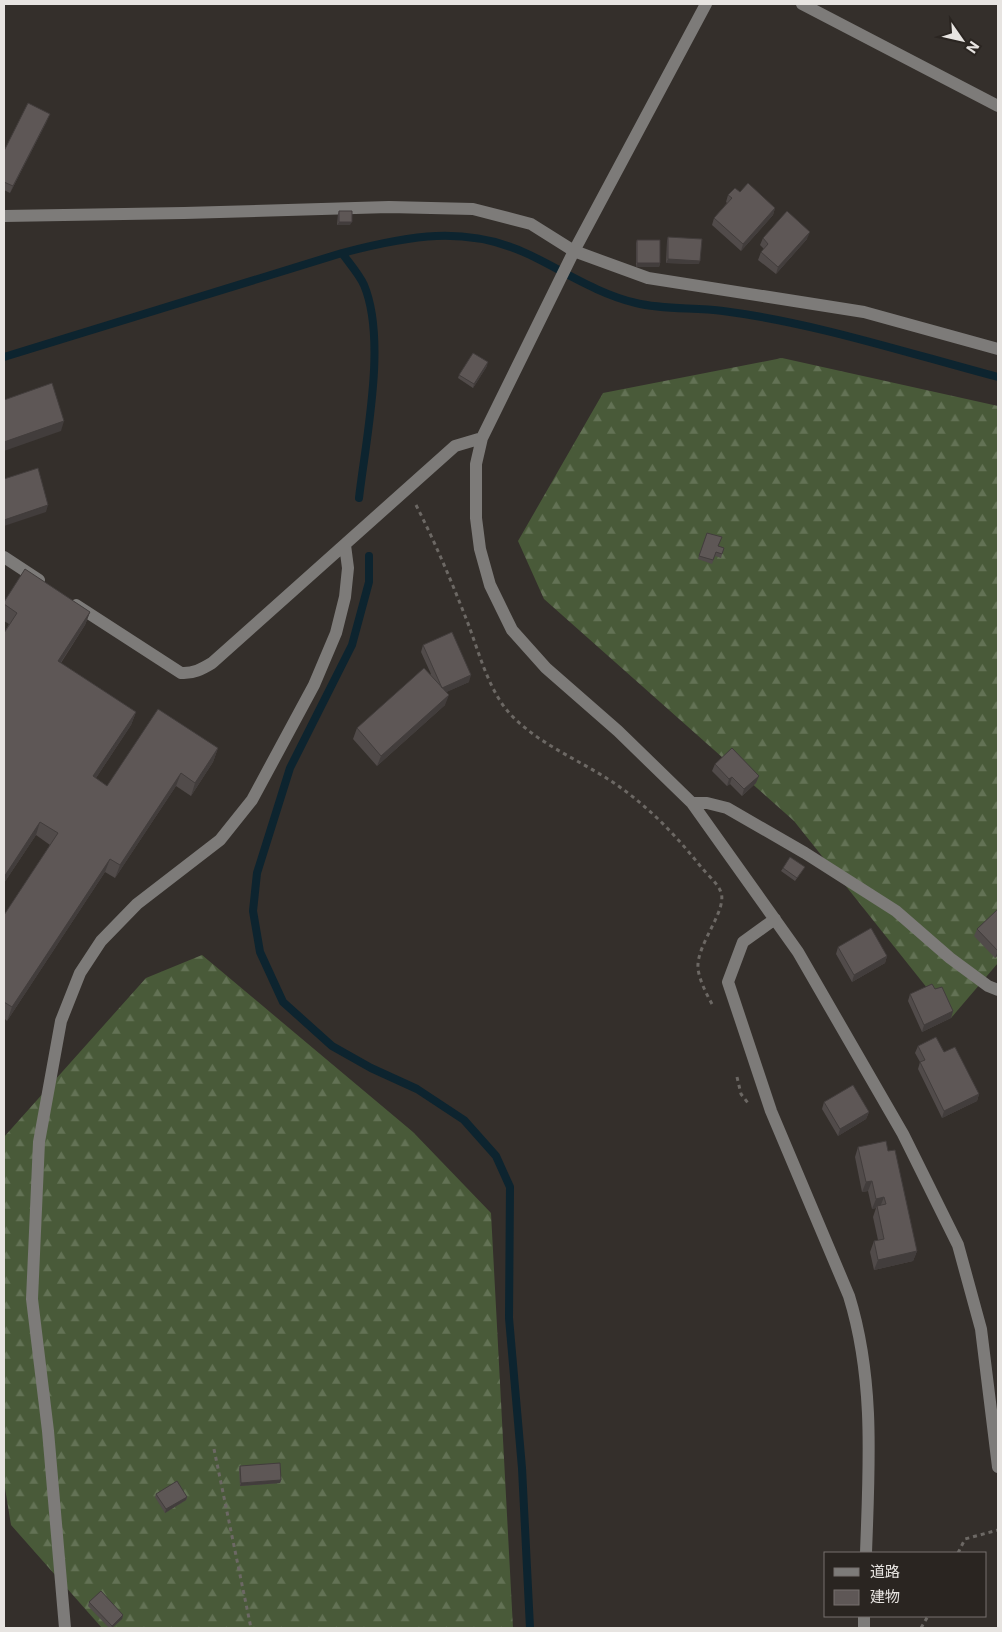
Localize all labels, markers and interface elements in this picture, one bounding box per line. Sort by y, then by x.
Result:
north arrow [937,15,987,65]
text: N [963,38,983,57]
legend [824,1552,987,1617]
text: 道路 [870,1562,900,1581]
text: 建物 [870,1587,900,1606]

